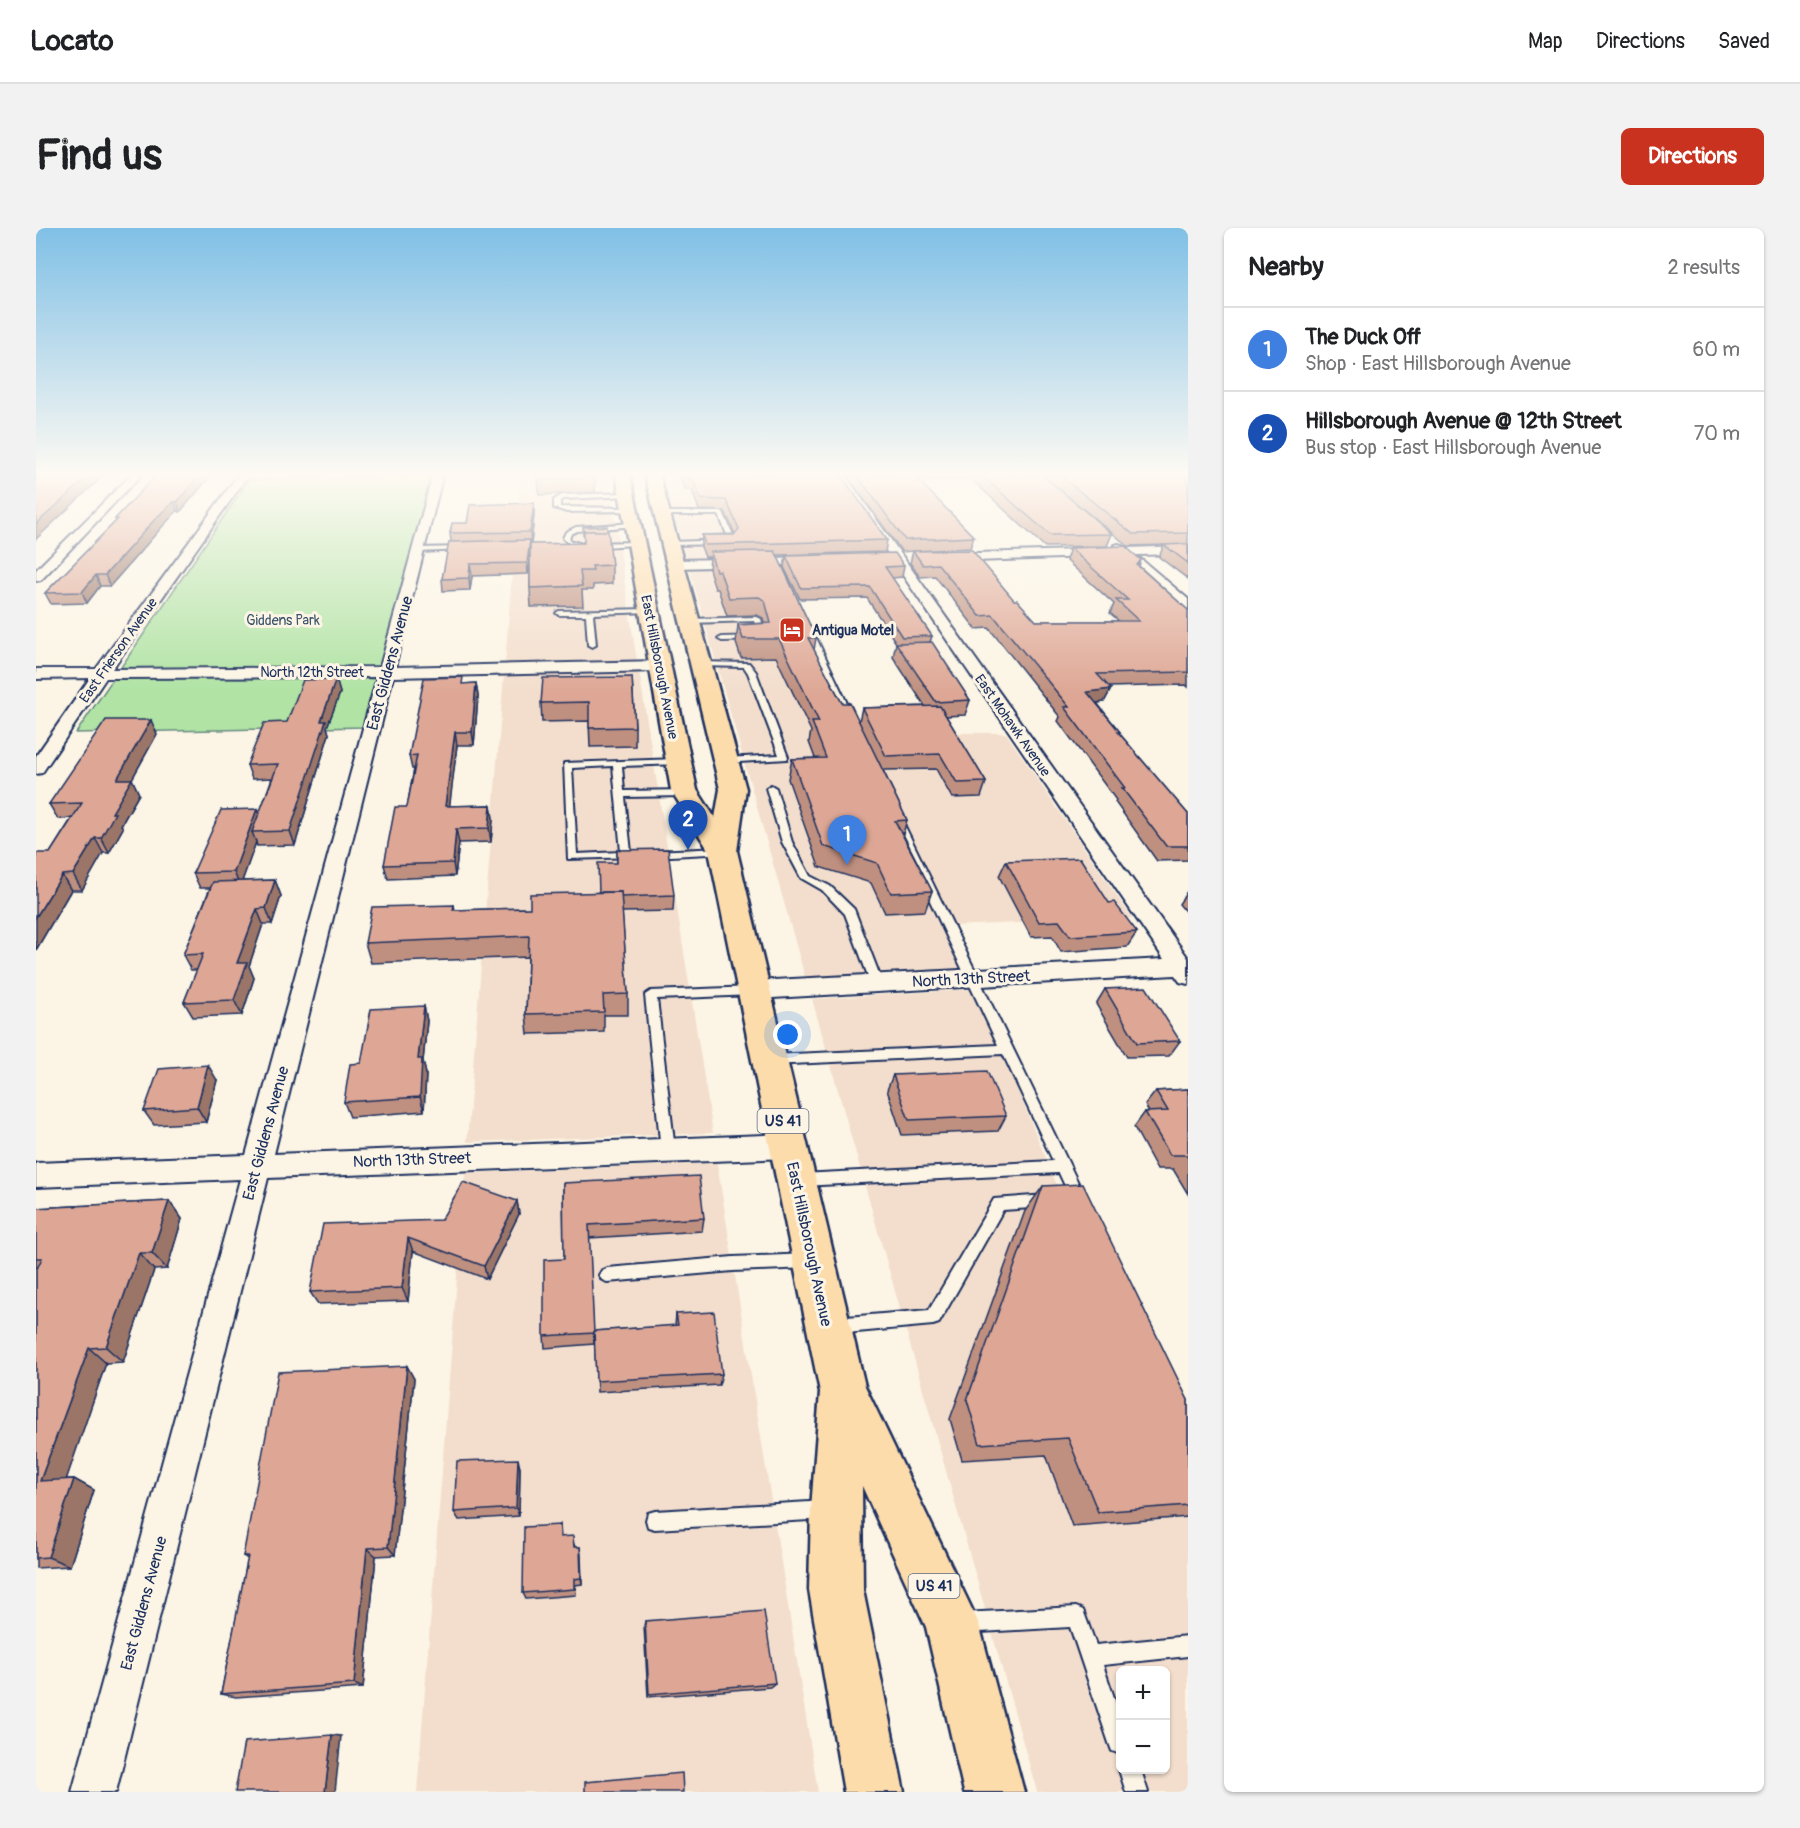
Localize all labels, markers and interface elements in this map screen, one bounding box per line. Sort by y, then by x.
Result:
text: Locato [30,24,114,59]
text: Map [1528,28,1563,55]
text: Directions [1596,28,1685,55]
text: Saved [1718,28,1770,55]
button: Directions [1621,128,1764,185]
text: Find us [36,130,162,182]
text: Nearby [1248,251,1324,283]
text: 2 results [1668,255,1740,280]
text: The Duck Off [1305,323,1421,351]
text: 1 [1264,337,1271,362]
text: 60 m [1693,337,1740,362]
text: Shop · East Hillsborough Avenue [1305,351,1571,376]
text: Hillsborough Avenue @ 12th Street [1305,407,1622,435]
text: 2 [1262,421,1273,446]
text: 70 m [1694,421,1740,446]
text: Bus stop · East Hillsborough Avenue [1305,435,1601,460]
street label: East Frierson Avenue [76,594,161,706]
street label: East Giddens Avenue [362,594,418,733]
street label: East Hillsborough Avenue [637,594,682,741]
park label: Giddens Park [246,612,320,629]
hotel icon: Antigua Motel [777,615,807,645]
place label: Antigua Motel [812,622,894,639]
street label: North 12th Street [260,664,364,681]
street label: East Mohawk Avenue [971,671,1054,780]
pin: 2 [668,800,708,850]
pin: 1 [828,816,866,865]
street label: North 13th Street [911,966,1031,992]
your location [773,1020,802,1049]
street label: East Giddens Avenue [238,1064,294,1203]
road number: US 41 [758,1109,808,1133]
street label: North 13th Street [352,1148,472,1172]
street label: East Hillsborough Avenue [782,1160,836,1328]
street label: East Giddens Avenue [116,1534,172,1673]
road number: US 41 [908,1574,960,1598]
map controls [1116,1666,1170,1774]
button: + [1116,1666,1170,1720]
button: − [1116,1720,1170,1774]

